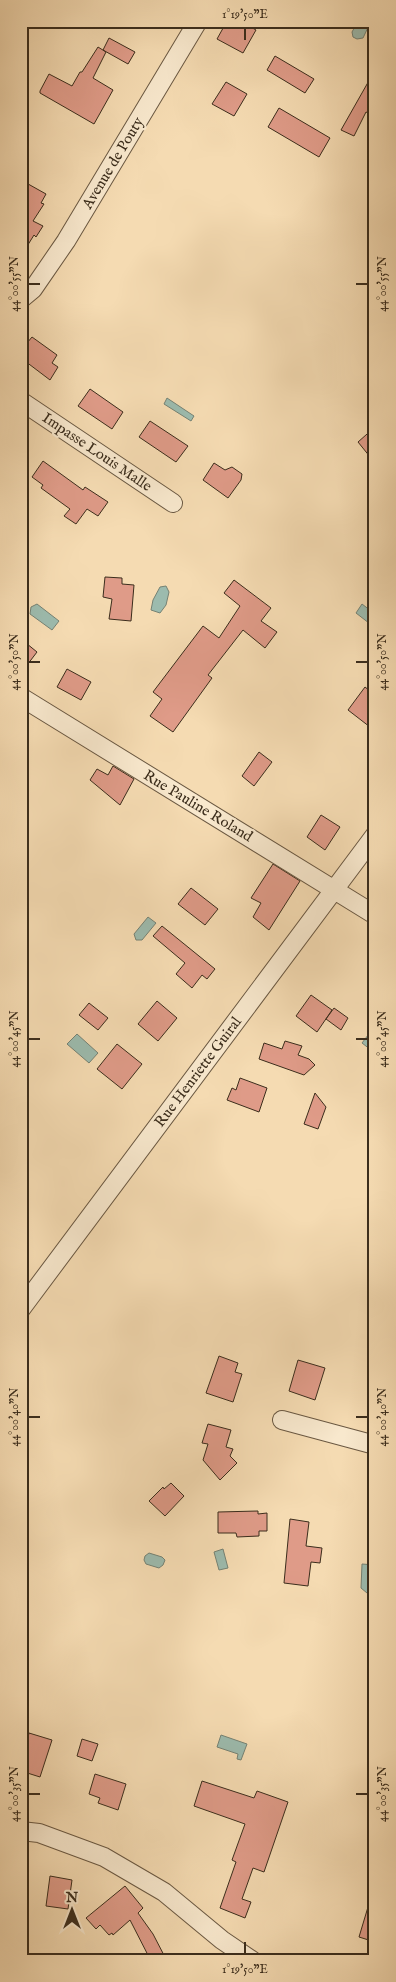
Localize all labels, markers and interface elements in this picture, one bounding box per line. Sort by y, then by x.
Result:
text: 1°19'50"E [222,7,268,22]
street label: Avenue de Pouty [78,113,148,213]
text: 44°00'55"N [7,256,22,312]
text: 44°00'55"N [375,256,390,312]
street label: Impasse Louis Malle [39,408,156,496]
text: 44°00'50"N [7,633,22,691]
text: 44°00'50"N [375,633,390,691]
street label: Rue Pauline Roland [140,766,257,847]
text: 44°00'45"N [7,1010,22,1068]
text: 44°00'45"N [375,1010,390,1068]
street label: Rue Henriette Guiral [150,1012,246,1131]
text: 44°00'40"N [7,1387,22,1446]
text: 44°00'40"N [375,1387,390,1446]
text: 44°00'35"N [7,1765,22,1822]
text: 44°00'35"N [375,1765,390,1822]
north arrow [48,1884,98,1934]
text: N [65,1889,78,1907]
text: 1°19'50"E [222,1962,268,1977]

